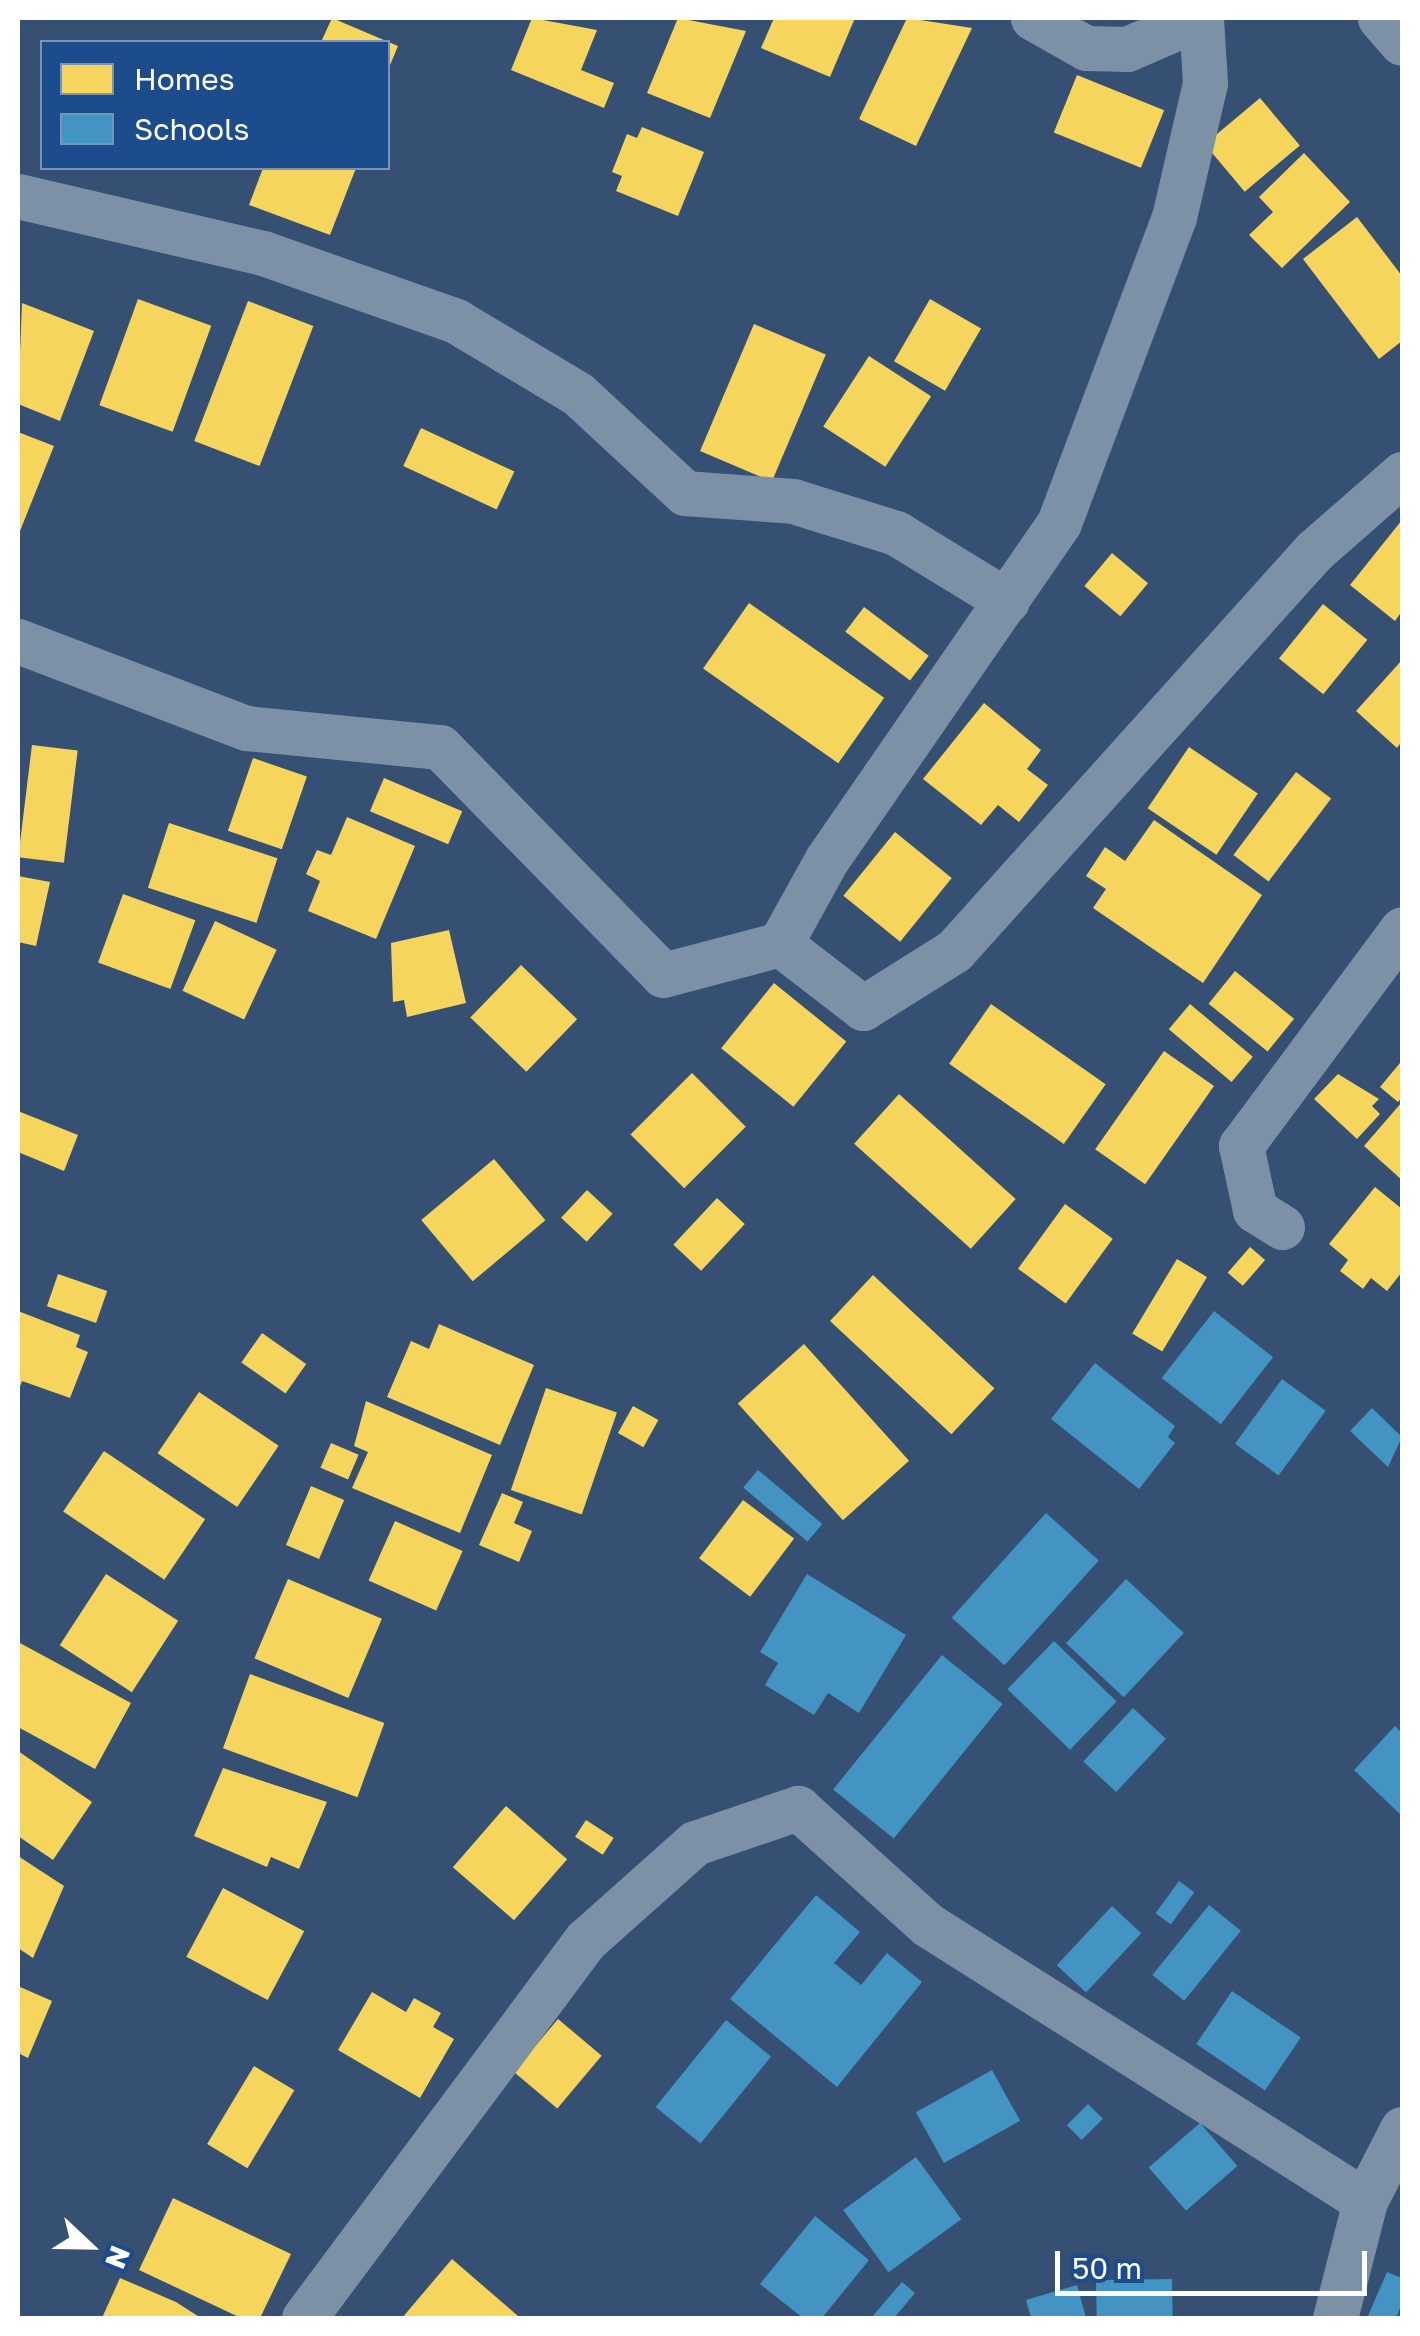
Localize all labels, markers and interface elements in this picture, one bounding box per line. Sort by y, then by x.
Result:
legend [40,40,390,170]
text: Homes [134,61,235,97]
text: Schools [134,111,250,147]
north arrow [40,2196,140,2296]
scale bar [1060,2231,1372,2293]
text: N [99,2241,138,2273]
text: 50 m [1072,2250,1142,2286]

